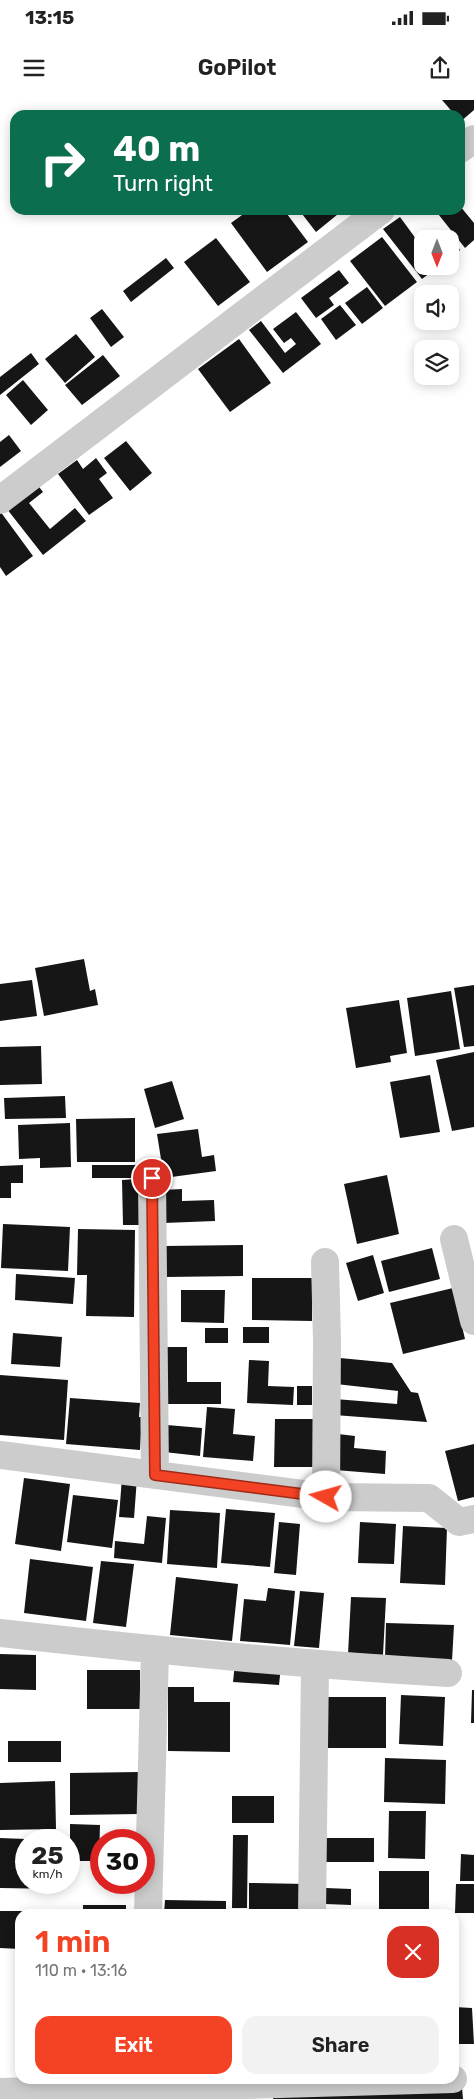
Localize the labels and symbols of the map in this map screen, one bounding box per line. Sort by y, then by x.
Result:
north arrow [414,230,459,275]
pin [131,1157,173,1199]
position arrow [299,1470,351,1522]
speed limit sign: 30 [90,1829,155,1894]

